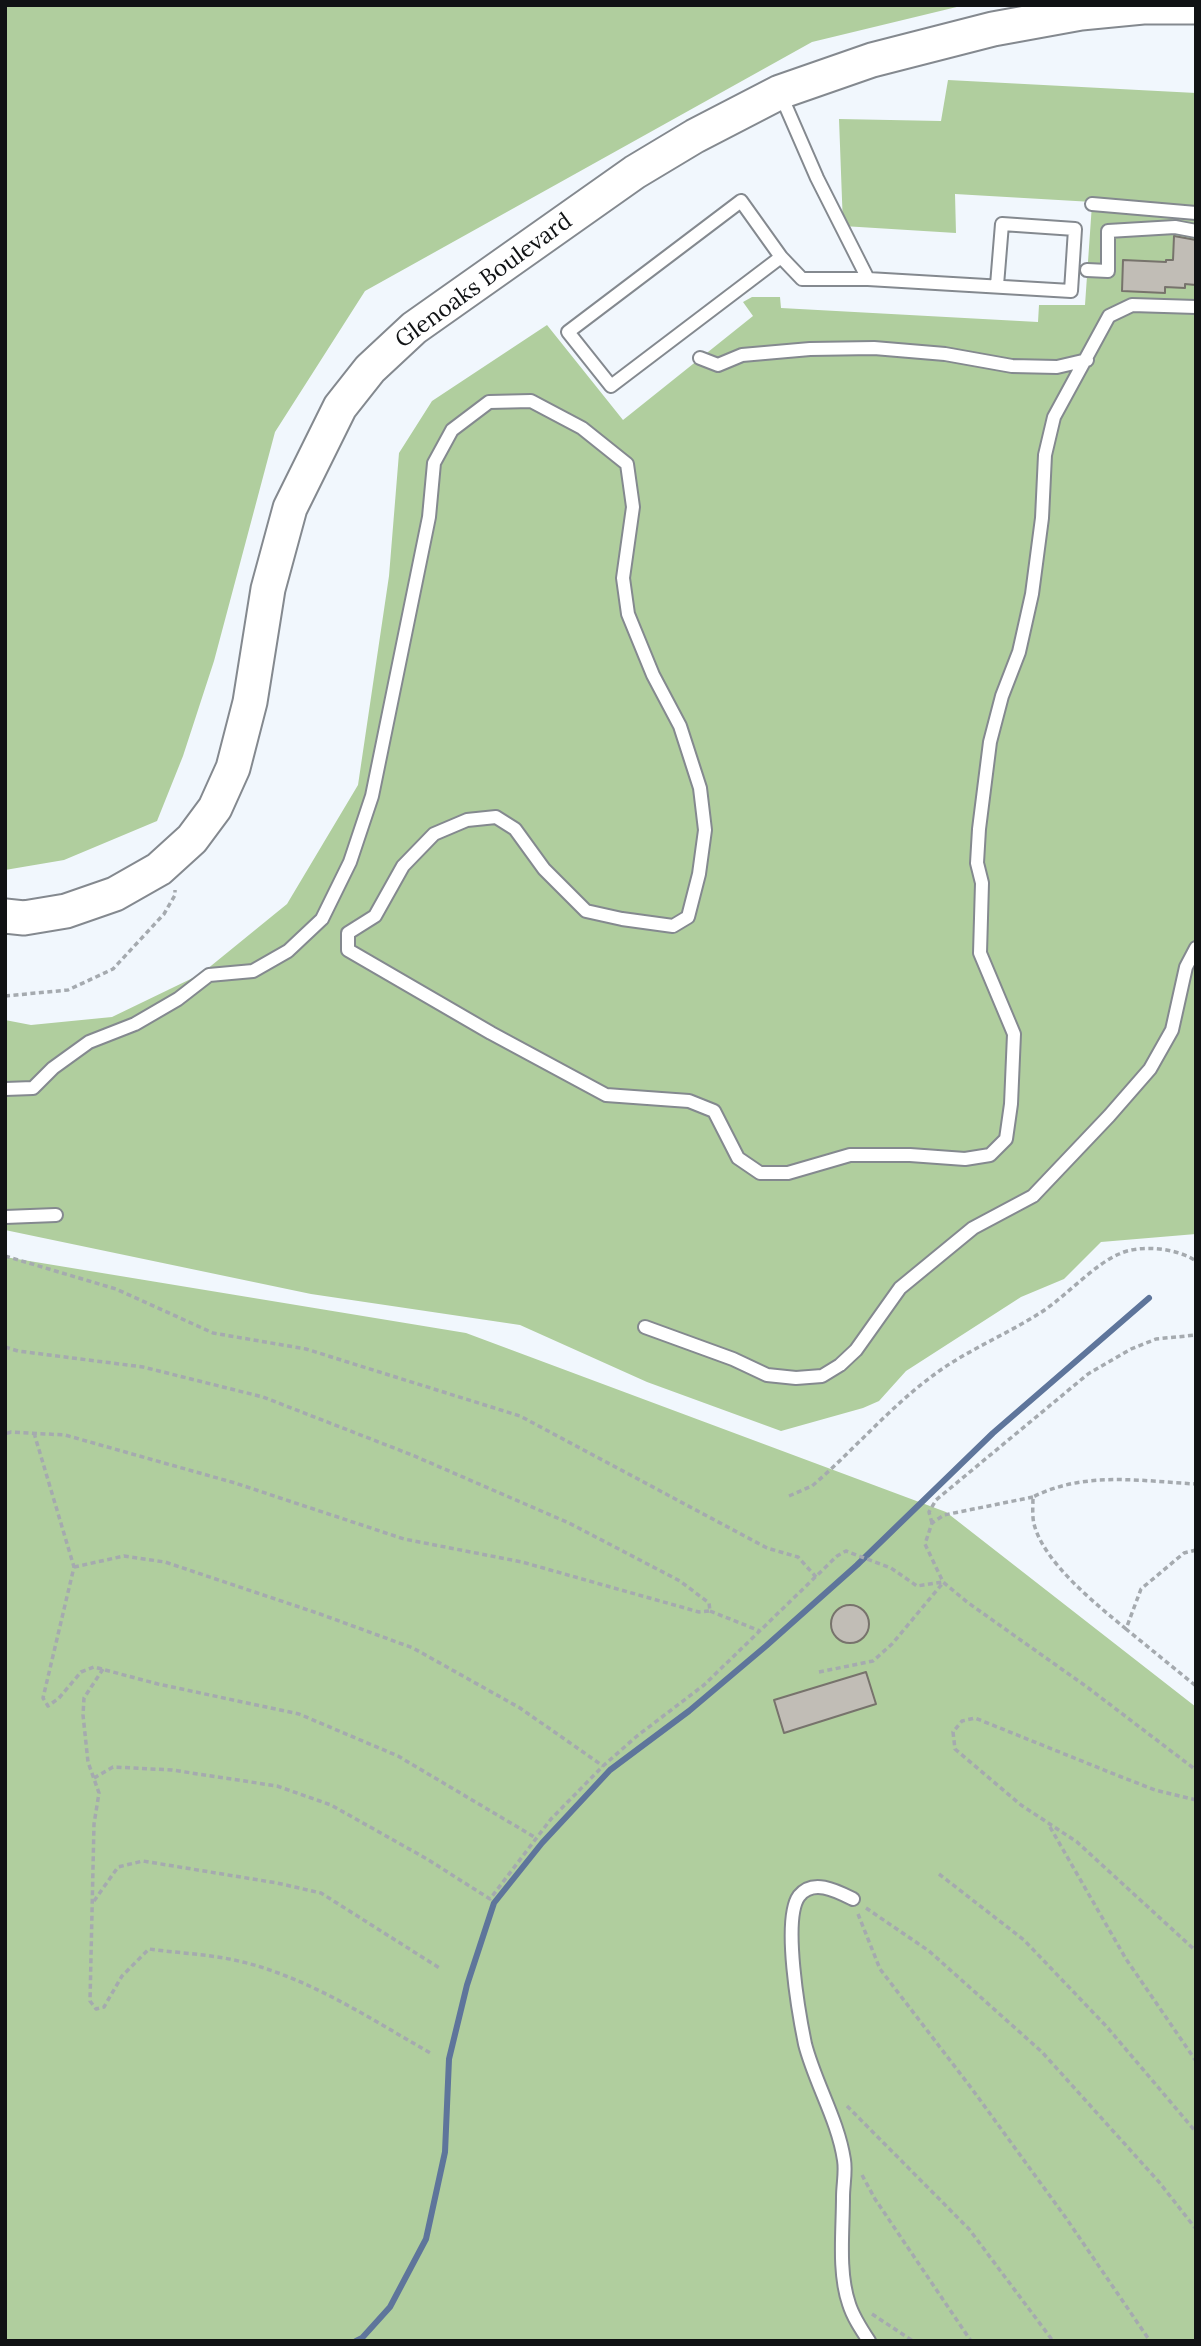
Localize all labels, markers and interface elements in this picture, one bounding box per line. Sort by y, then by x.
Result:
street label: Glenoaks Boulevard [390,208,578,354]

